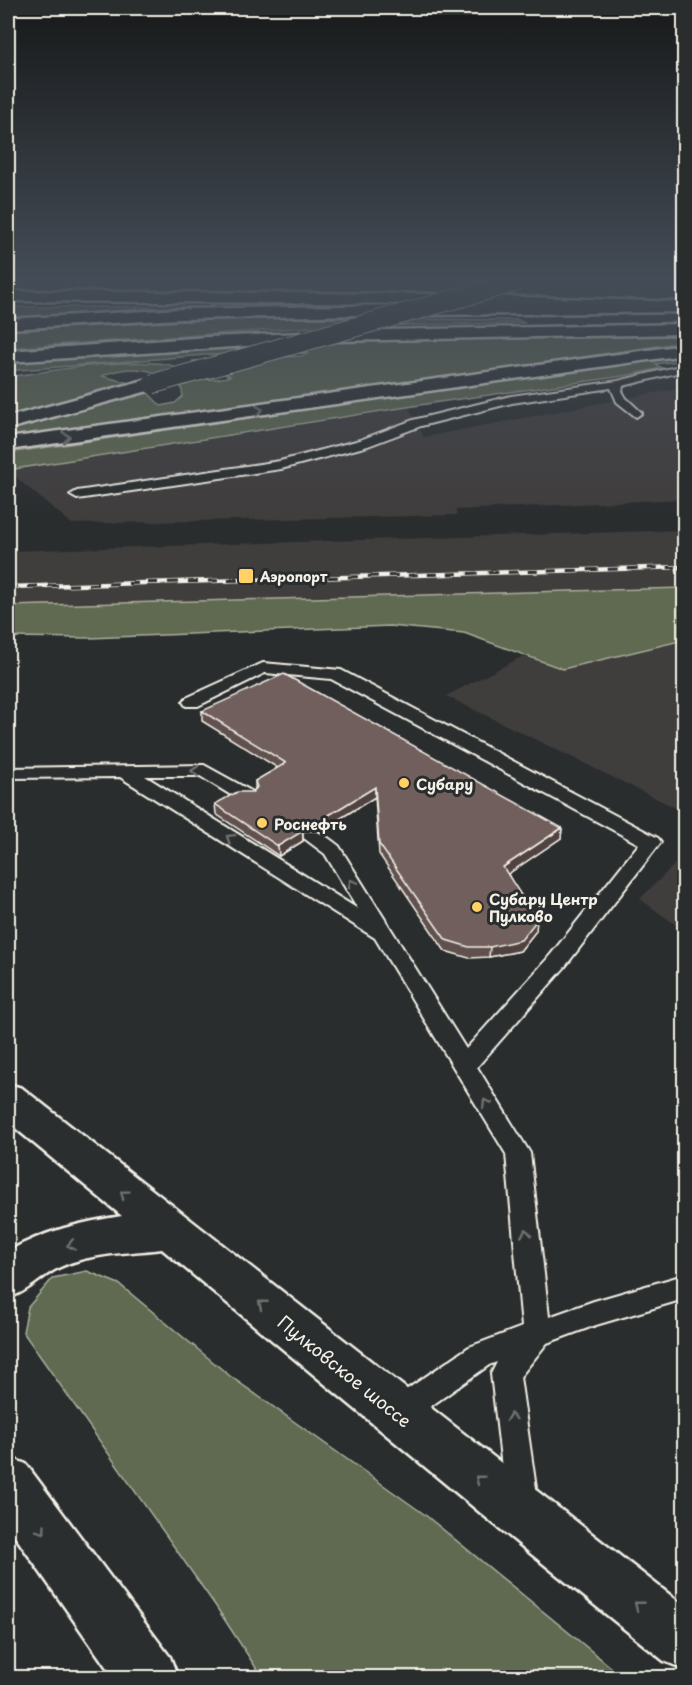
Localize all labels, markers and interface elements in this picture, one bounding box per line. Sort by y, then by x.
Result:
one-way arrow [254,405,263,417]
one-way arrow [61,431,70,443]
place label: Аэропорт [259,566,328,587]
marker: Аэропорт [237,567,255,585]
one-way arrow [191,764,200,777]
place label: Субару [416,772,473,795]
marker: Субару [397,776,411,790]
place label: Роснефть [274,812,347,835]
marker: Роснефть [255,816,269,830]
one-way arrow [226,834,237,845]
one-way arrow [348,879,360,889]
place label: Субару Центр Пулково [489,887,598,927]
marker: Субару Центр Пулково [470,900,484,914]
one-way arrow [482,1099,494,1109]
one-way arrow [119,1190,130,1201]
one-way arrow [520,1229,533,1238]
one-way arrow [66,1238,76,1251]
one-way arrow [258,1300,269,1311]
street label: Пулковское шоссе [272,1309,418,1433]
one-way arrow [505,1412,517,1421]
one-way arrow [475,1476,486,1487]
one-way arrow [35,1523,46,1534]
one-way arrow [634,1601,645,1612]

